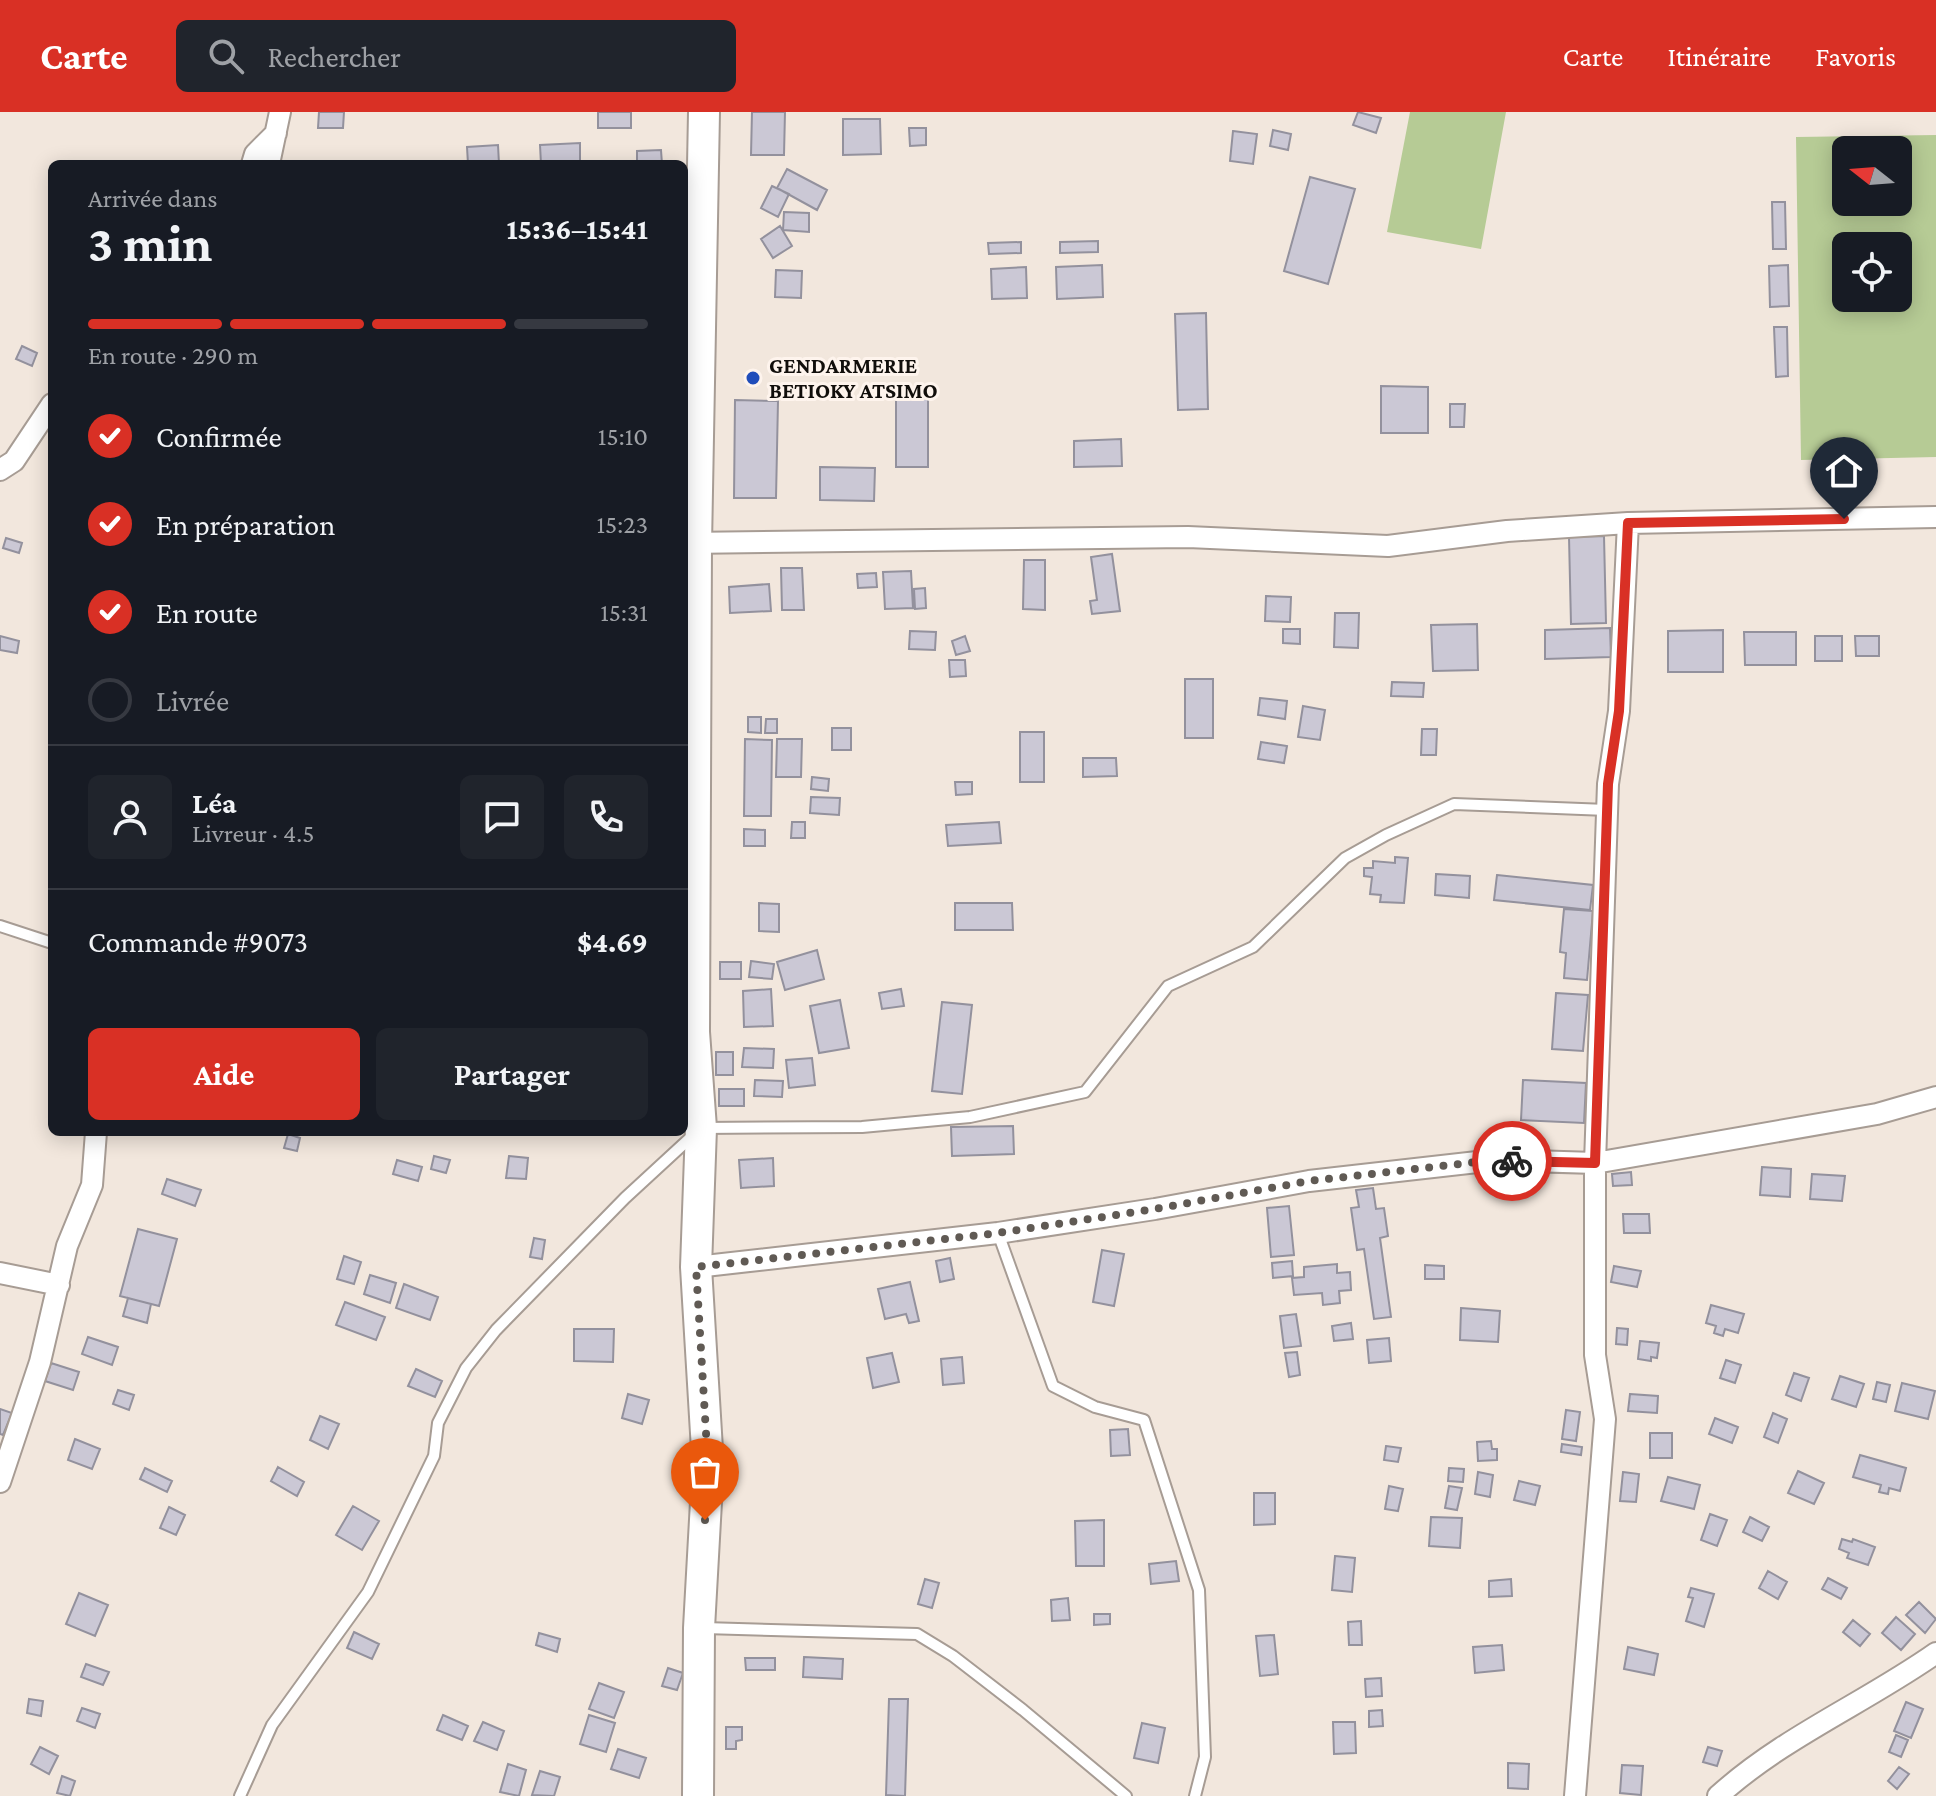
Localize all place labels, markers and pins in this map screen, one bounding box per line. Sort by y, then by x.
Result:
place label: GENDARMERIE BETIOKY ATSIMO [769,353,938,403]
marker: GENDARMERIE BETIOKY ATSIMO [744,369,762,387]
pin [1810,437,1878,519]
pin [671,1438,739,1520]

